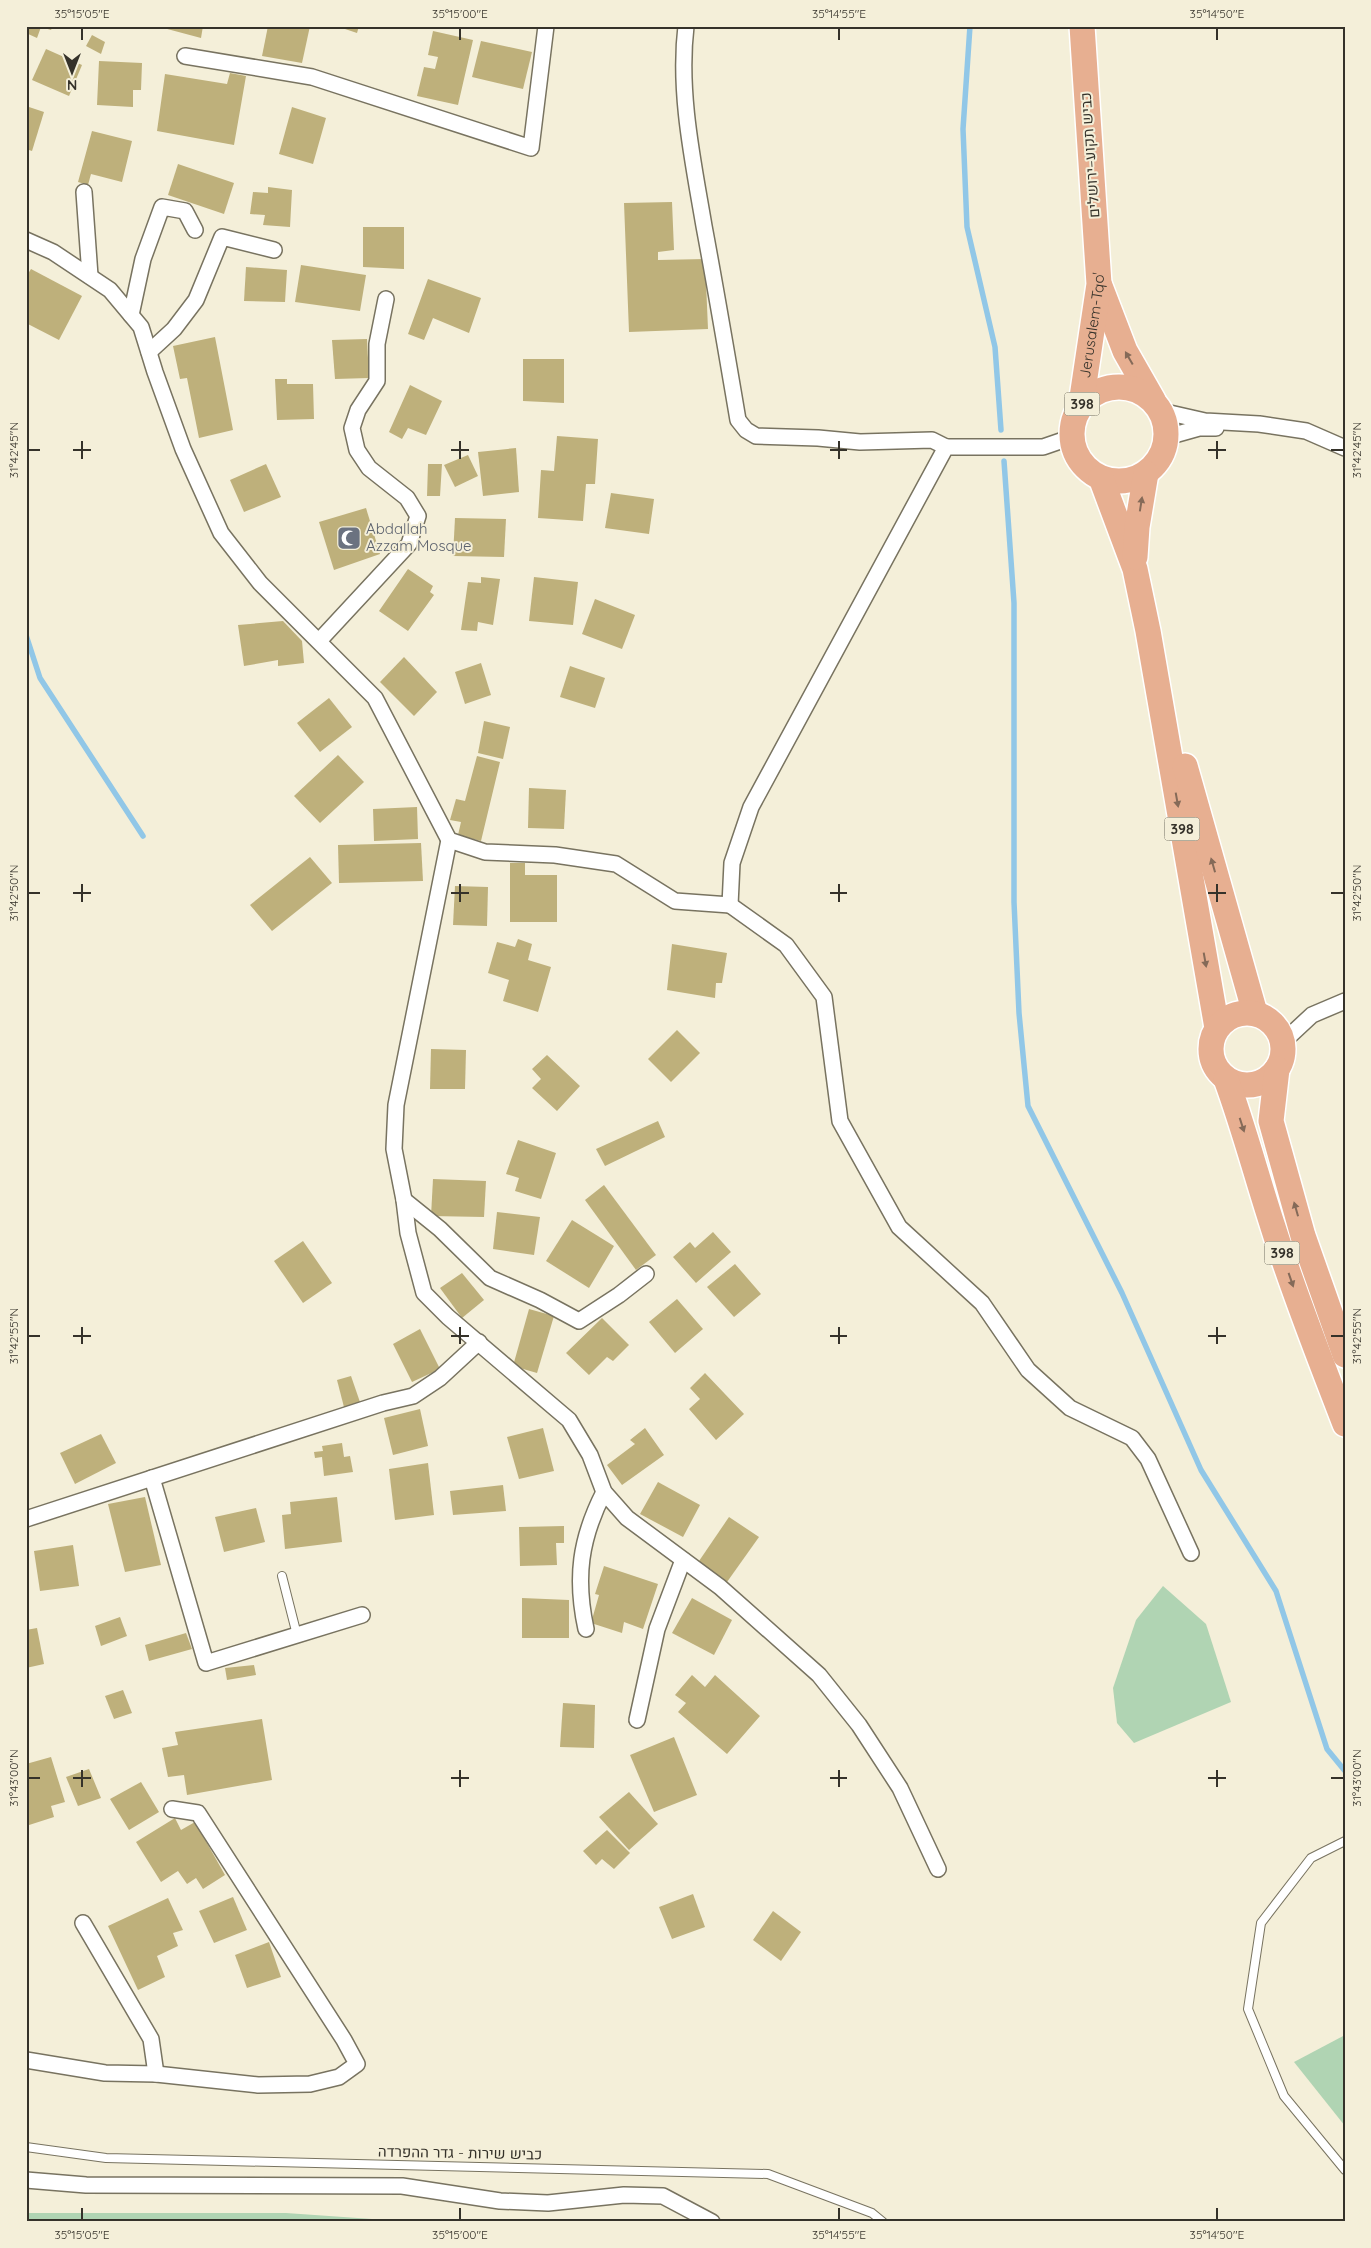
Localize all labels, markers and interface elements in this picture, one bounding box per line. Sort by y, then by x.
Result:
text: 35°15'05"E [54,6,110,21]
text: 35°15'00"E [432,6,488,21]
text: 35°14'55"E [812,6,866,21]
text: 35°14'50"E [1190,6,1245,21]
north arrow [48,48,98,98]
text: N [67,76,77,94]
street label: כביש תקוע–ירושלים [1076,92,1103,219]
street label: Jerusalem-Tqo' [1075,271,1108,379]
one-way arrow [1124,351,1133,364]
road number: 398 [1064,392,1100,416]
text: 31°42'45"N [6,422,21,478]
text: 31°42'45"N [1349,422,1364,478]
one-way arrow [1137,496,1145,512]
place label: Abdallah Azzam Mosque [366,519,472,555]
mosque icon: Abdallah Azzam Mosque [336,525,362,551]
one-way arrow [1174,792,1182,808]
road number: 398 [1164,818,1200,841]
one-way arrow [1209,857,1217,873]
text: 31°42'50"N [6,864,21,922]
text: 31°42'50"N [1349,864,1364,922]
one-way arrow [1201,952,1209,968]
one-way arrow [1239,1117,1247,1132]
one-way arrow [1291,1202,1299,1217]
road number: 398 [1264,1242,1300,1264]
one-way arrow [1288,1272,1295,1287]
text: 31°42'55"N [6,1308,21,1364]
text: 31°42'55"N [1349,1308,1364,1364]
text: 31°43'00"N [6,1749,21,1807]
text: 31°43'00"N [1349,1749,1364,1807]
street label: כביש שירות - גדר ההפרדה [378,2142,542,2163]
text: 35°15'05"E [54,2227,110,2242]
text: 35°15'00"E [432,2227,488,2242]
text: 35°14'55"E [812,2227,866,2242]
text: 35°14'50"E [1190,2227,1245,2242]

